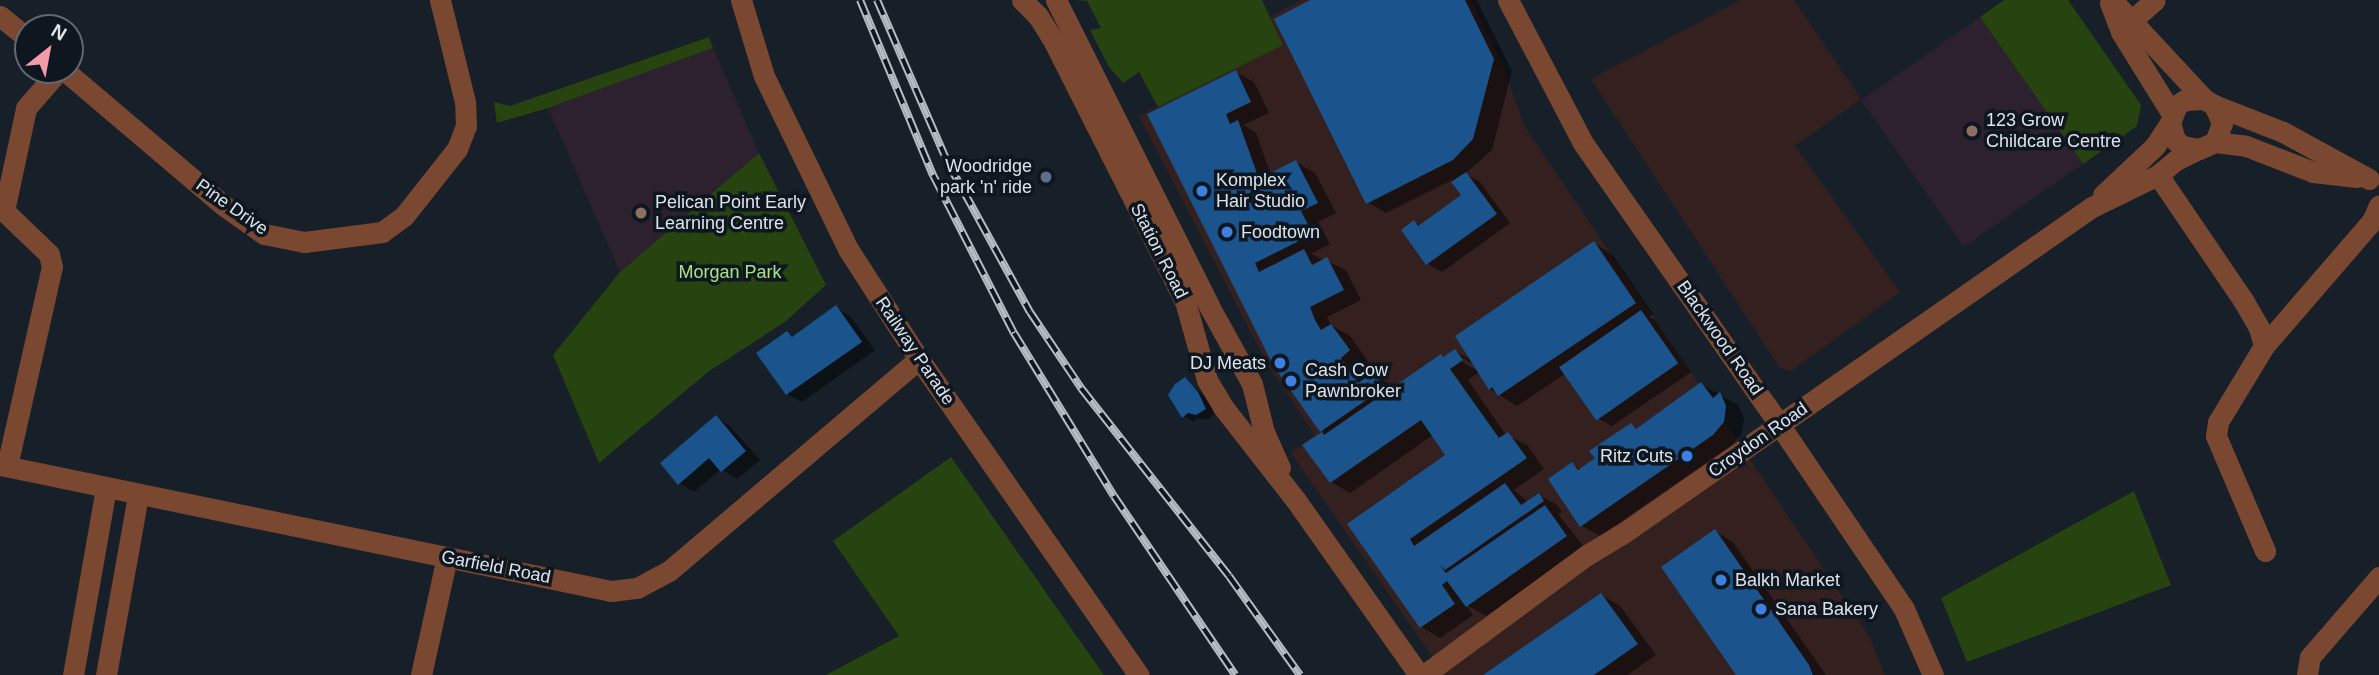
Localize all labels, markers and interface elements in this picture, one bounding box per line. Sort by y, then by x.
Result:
north arrow [14,14,84,84]
text: N [48,20,70,45]
place label: 123 Grow Childcare Centre [1986,110,2121,152]
marker: 123 Grow Childcare Centre [1964,123,1980,139]
place label: Woodridge park 'n' ride [940,156,1032,198]
marker: Woodridge park 'n' ride [1038,169,1054,185]
place label: Komplex Hair Studio [1216,170,1305,212]
street label: Pine Drive [192,174,272,240]
marker: Komplex Hair Studio [1194,183,1210,199]
place label: Pelican Point Early Learning Centre [655,192,806,234]
street label: Station Road [1126,200,1192,302]
marker: Pelican Point Early Learning Centre [633,205,649,221]
place label: Foodtown [1241,221,1320,243]
marker: Foodtown [1219,224,1235,240]
park label: Morgan Park [678,261,782,283]
street label: Blackwood Road [1672,276,1768,400]
street label: Railway Parade [871,293,959,409]
place label: DJ Meats [1190,352,1266,374]
marker: DJ Meats [1272,355,1288,371]
place label: Cash Cow Pawnbroker [1305,360,1401,402]
marker: Cash Cow Pawnbroker [1283,373,1299,389]
street label: Croydon Road [1704,398,1812,482]
place label: Ritz Cuts [1600,445,1673,467]
marker: Ritz Cuts [1679,448,1695,464]
street label: Garfield Road [439,546,553,588]
place label: Balkh Market [1735,569,1840,591]
marker: Balkh Market [1713,572,1729,588]
place label: Sana Bakery [1775,598,1878,620]
marker: Sana Bakery [1753,601,1769,617]

